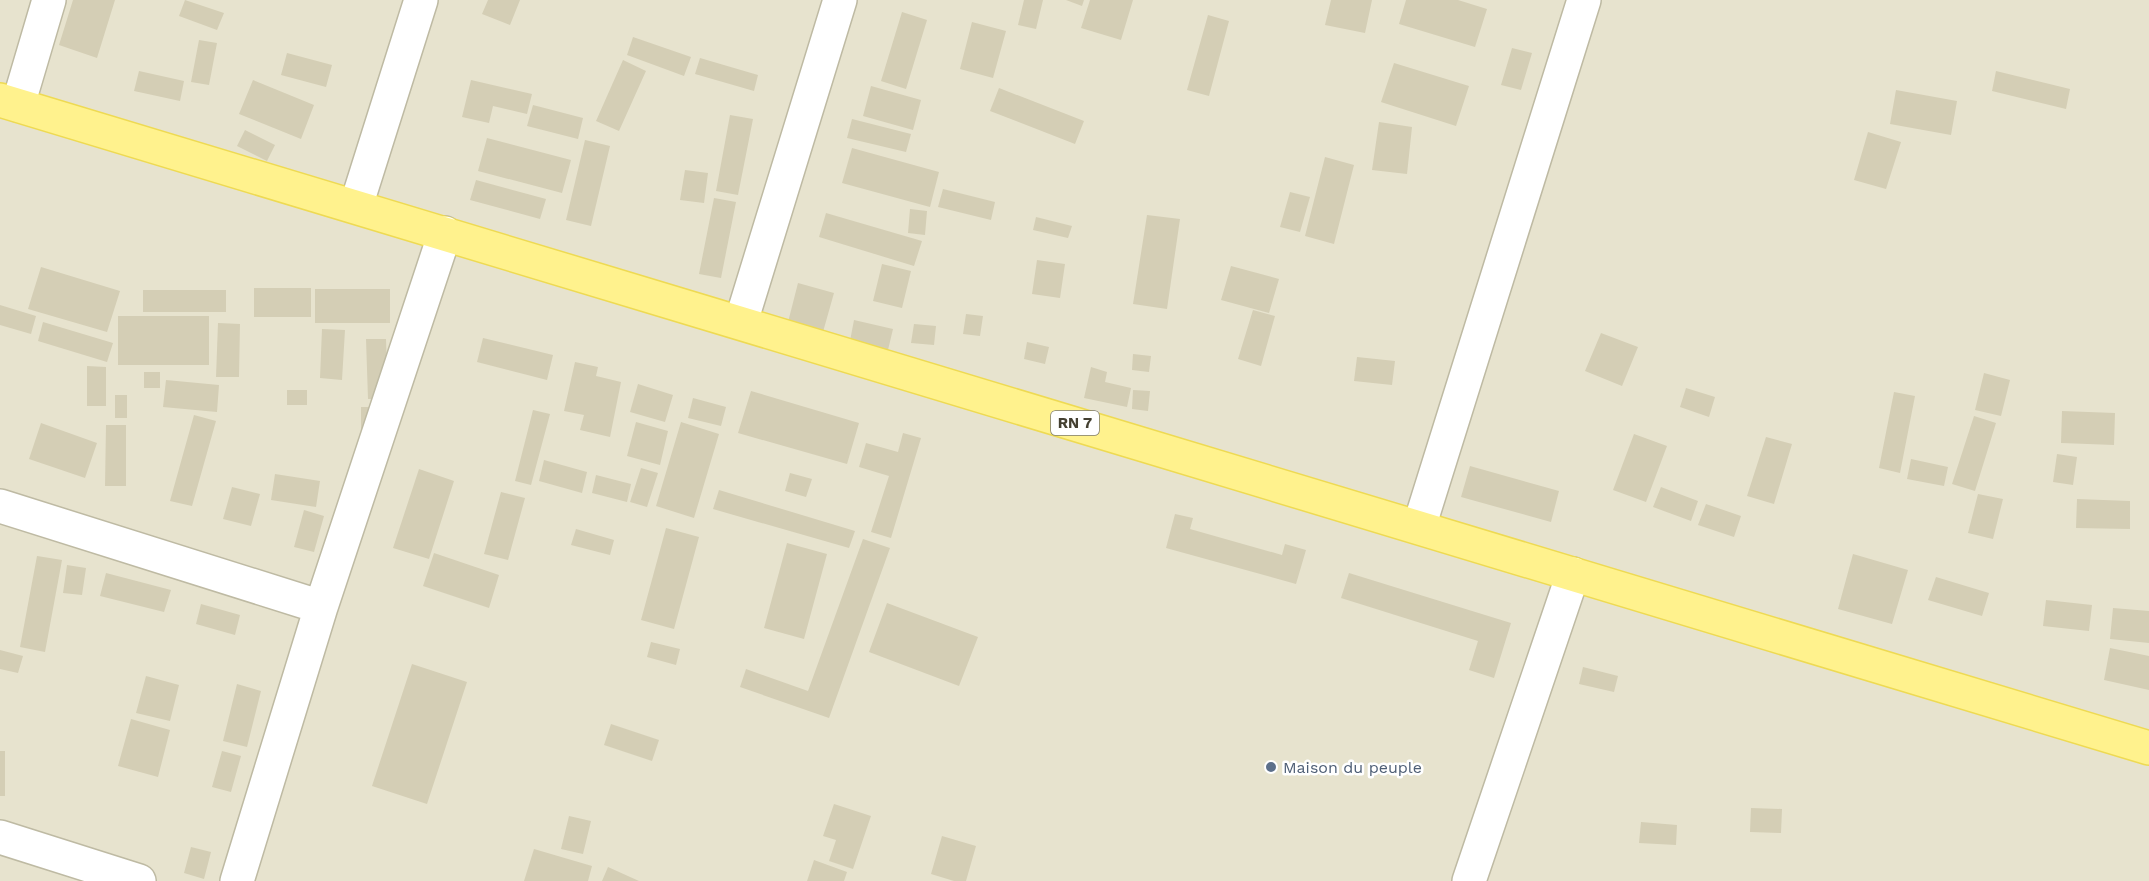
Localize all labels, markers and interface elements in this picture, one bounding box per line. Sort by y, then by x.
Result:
road number: RN 7 [1051,411,1099,435]
place label: Maison du peuple [1283,758,1422,777]
marker: Maison du peuple [1264,760,1278,774]

